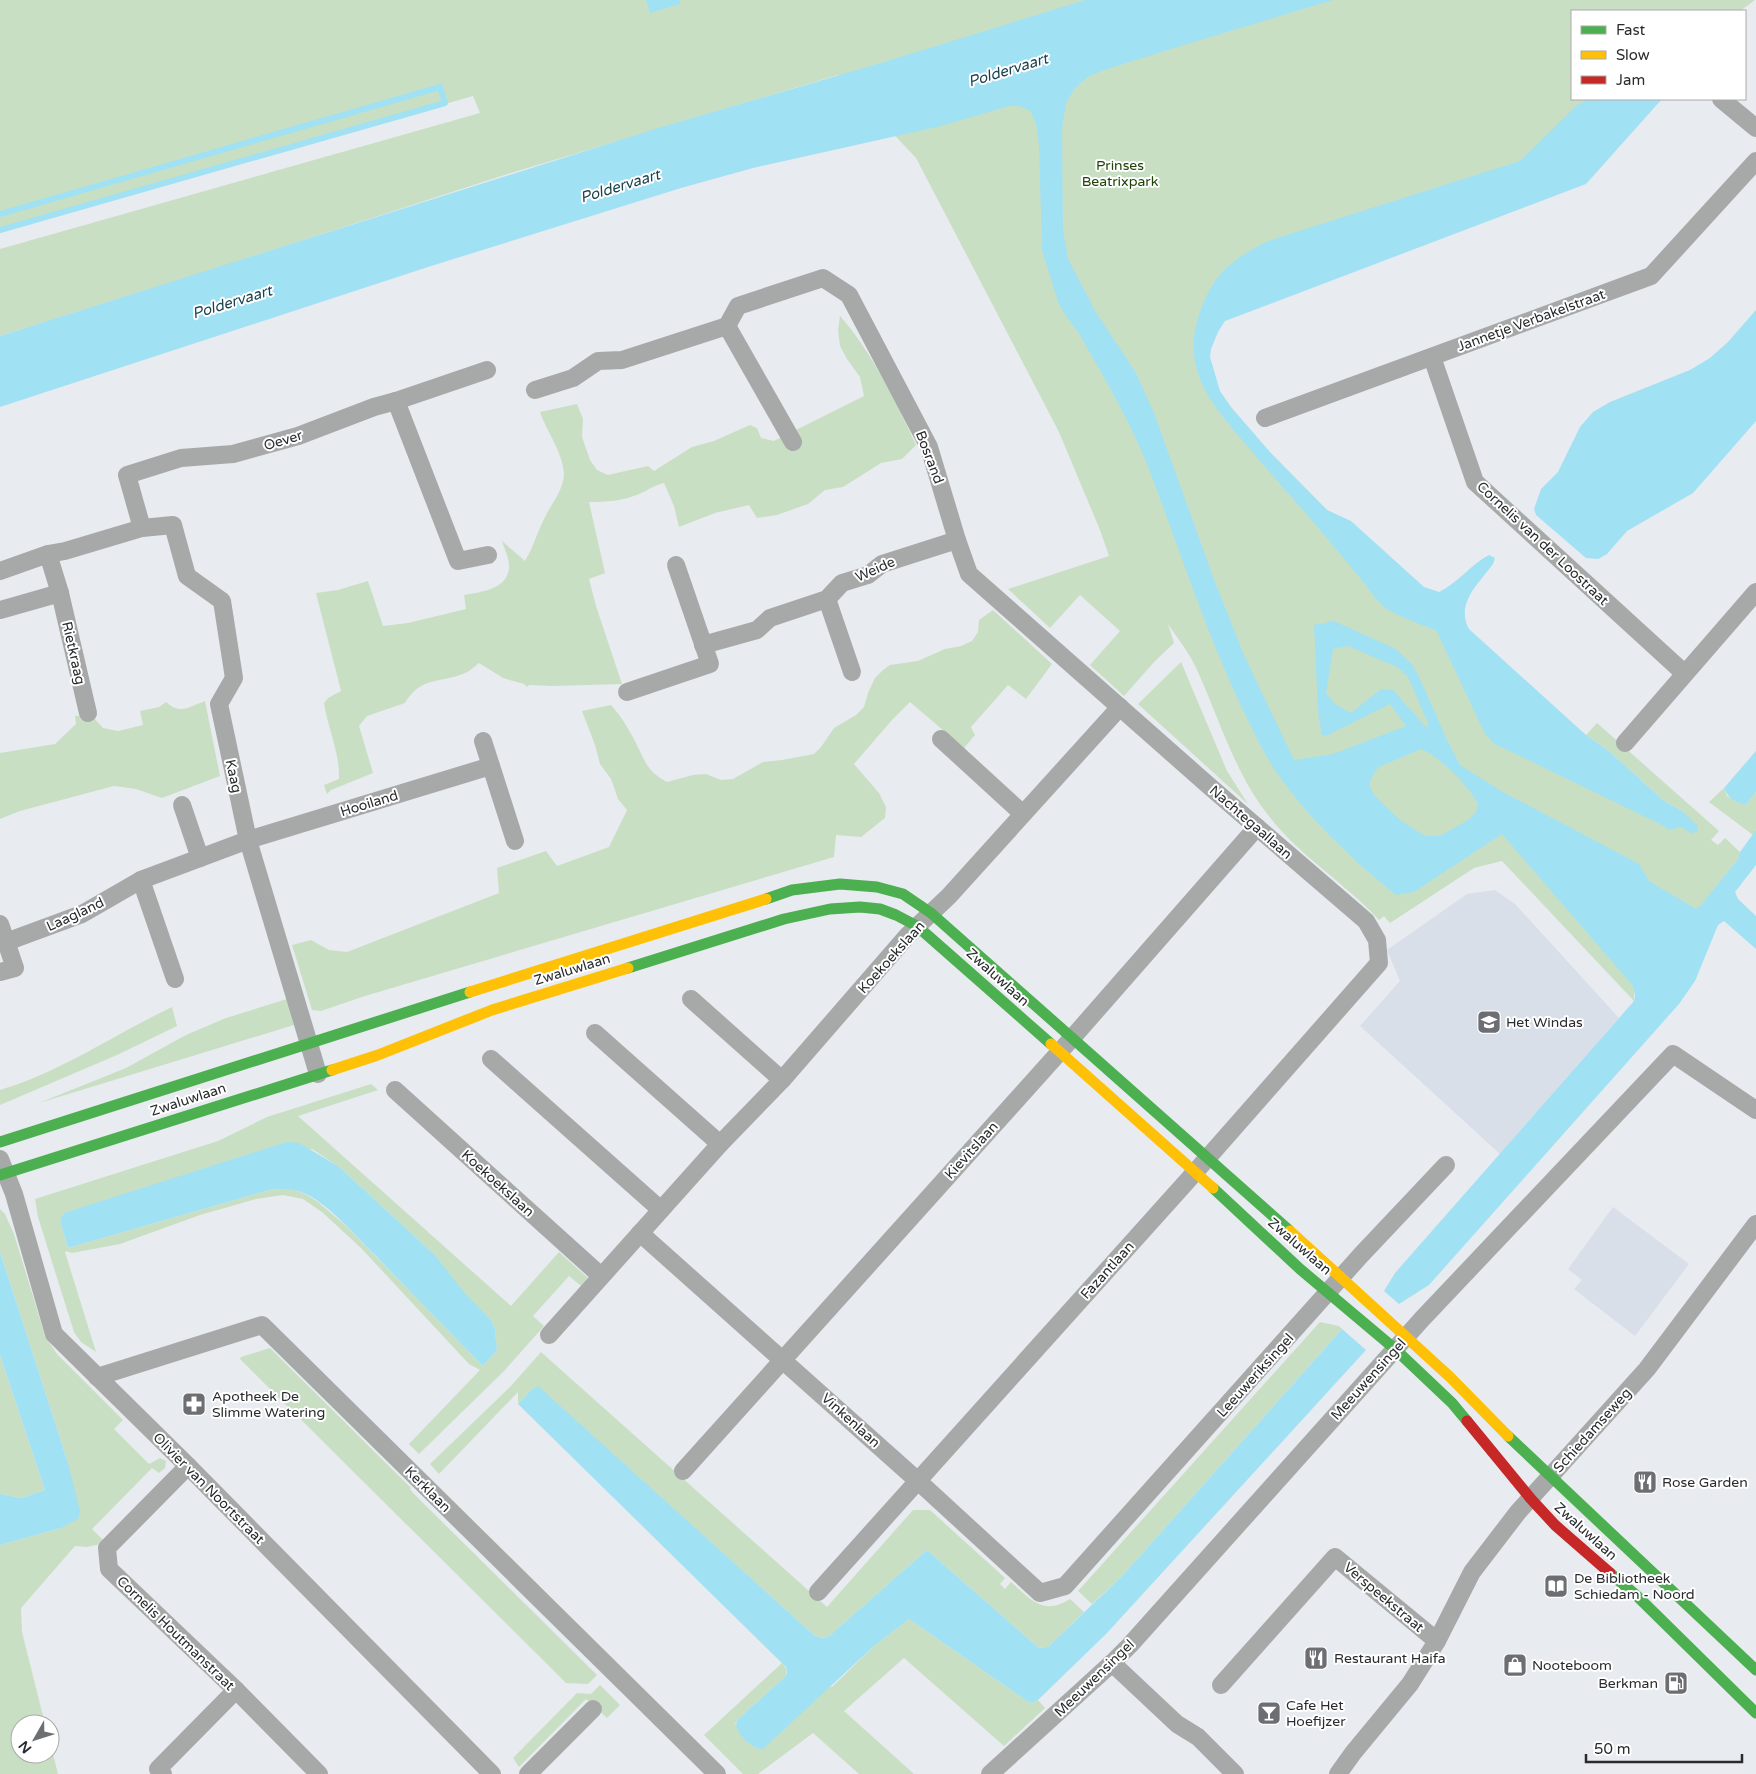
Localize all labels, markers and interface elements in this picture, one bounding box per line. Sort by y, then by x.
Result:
legend [1571,10,1746,100]
text: Fast [1616,21,1646,39]
text: Slow [1616,46,1650,64]
water label: Poldervaart [966,49,1052,91]
text: Jam [1616,71,1645,89]
park label: Prinses Beatrixpark [1082,157,1159,190]
water label: Poldervaart [578,165,664,207]
water label: Poldervaart [190,281,276,323]
street label: Jannetje Verbakelstraat [1455,286,1608,355]
street label: Oever [262,426,305,454]
street label: Bosrand [912,428,947,486]
street label: Cornelis van der Loostraat [1473,478,1612,609]
street label: Weide [853,553,898,586]
street label: Rietkraag [58,620,89,686]
street label: Kaag [222,758,245,794]
street label: Nachtegaallaan [1206,782,1295,863]
street label: Hooiland [338,787,400,820]
street label: Laagland [44,894,107,935]
street label: Koekoekslaan [854,918,928,997]
street label: Zwaluwlaan [963,945,1033,1010]
street label: Zwaluwlaan [532,950,612,989]
school or university icon: Het Windas [1476,1009,1502,1035]
place label: Het Windas [1506,1014,1583,1031]
street label: Zwaluwlaan [148,1079,228,1120]
street label: Kievitslaan [941,1118,1002,1183]
street label: Koekoekslaan [458,1146,537,1220]
street label: Zwaluwlaan [1264,1214,1335,1279]
street label: Fazantlaan [1077,1238,1138,1303]
street label: Leeuweriksingel [1213,1330,1297,1421]
street label: Meeuwensingel [1327,1335,1410,1424]
street label: Schiedamseweg [1550,1385,1635,1476]
place label: Apotheek De Slimme Watering [212,1388,325,1421]
street label: Vinkenlaan [818,1390,884,1451]
pharmacy icon: Apotheek De Slimme Watering [181,1391,207,1417]
street label: Olivier van Noortstraat [149,1429,268,1548]
street label: Kerklaan [401,1463,454,1516]
restaurant icon: Rose Garden [1632,1469,1658,1495]
place label: Rose Garden [1662,1474,1748,1491]
street label: Zwaluwlaan [1551,1499,1621,1564]
street label: Verspeekstraat [1340,1559,1428,1636]
place label: De Bibliotheek Schiedam - Noord [1574,1570,1695,1603]
street label: Cornelis Houtmanstraat [113,1573,239,1695]
library icon: De Bibliotheek Schiedam - Noord [1543,1573,1569,1599]
street label: Meeuwensingel [1051,1636,1138,1721]
restaurant icon: Restaurant Haifa [1303,1645,1329,1671]
place label: Restaurant Haifa [1334,1650,1446,1667]
shop icon: Nooteboom [1502,1652,1528,1678]
place label: Nooteboom [1532,1657,1612,1674]
fuel station icon: Berkman [1663,1670,1689,1696]
place label: Berkman [1598,1675,1658,1692]
place label: Cafe Het Hoefijzer [1286,1697,1346,1730]
bar icon: Cafe Het Hoefijzer [1256,1700,1282,1726]
north arrow [10,1714,60,1764]
scale bar [1586,1732,1742,1764]
text: N [15,1737,35,1757]
text: 50 m [1594,1740,1631,1758]

